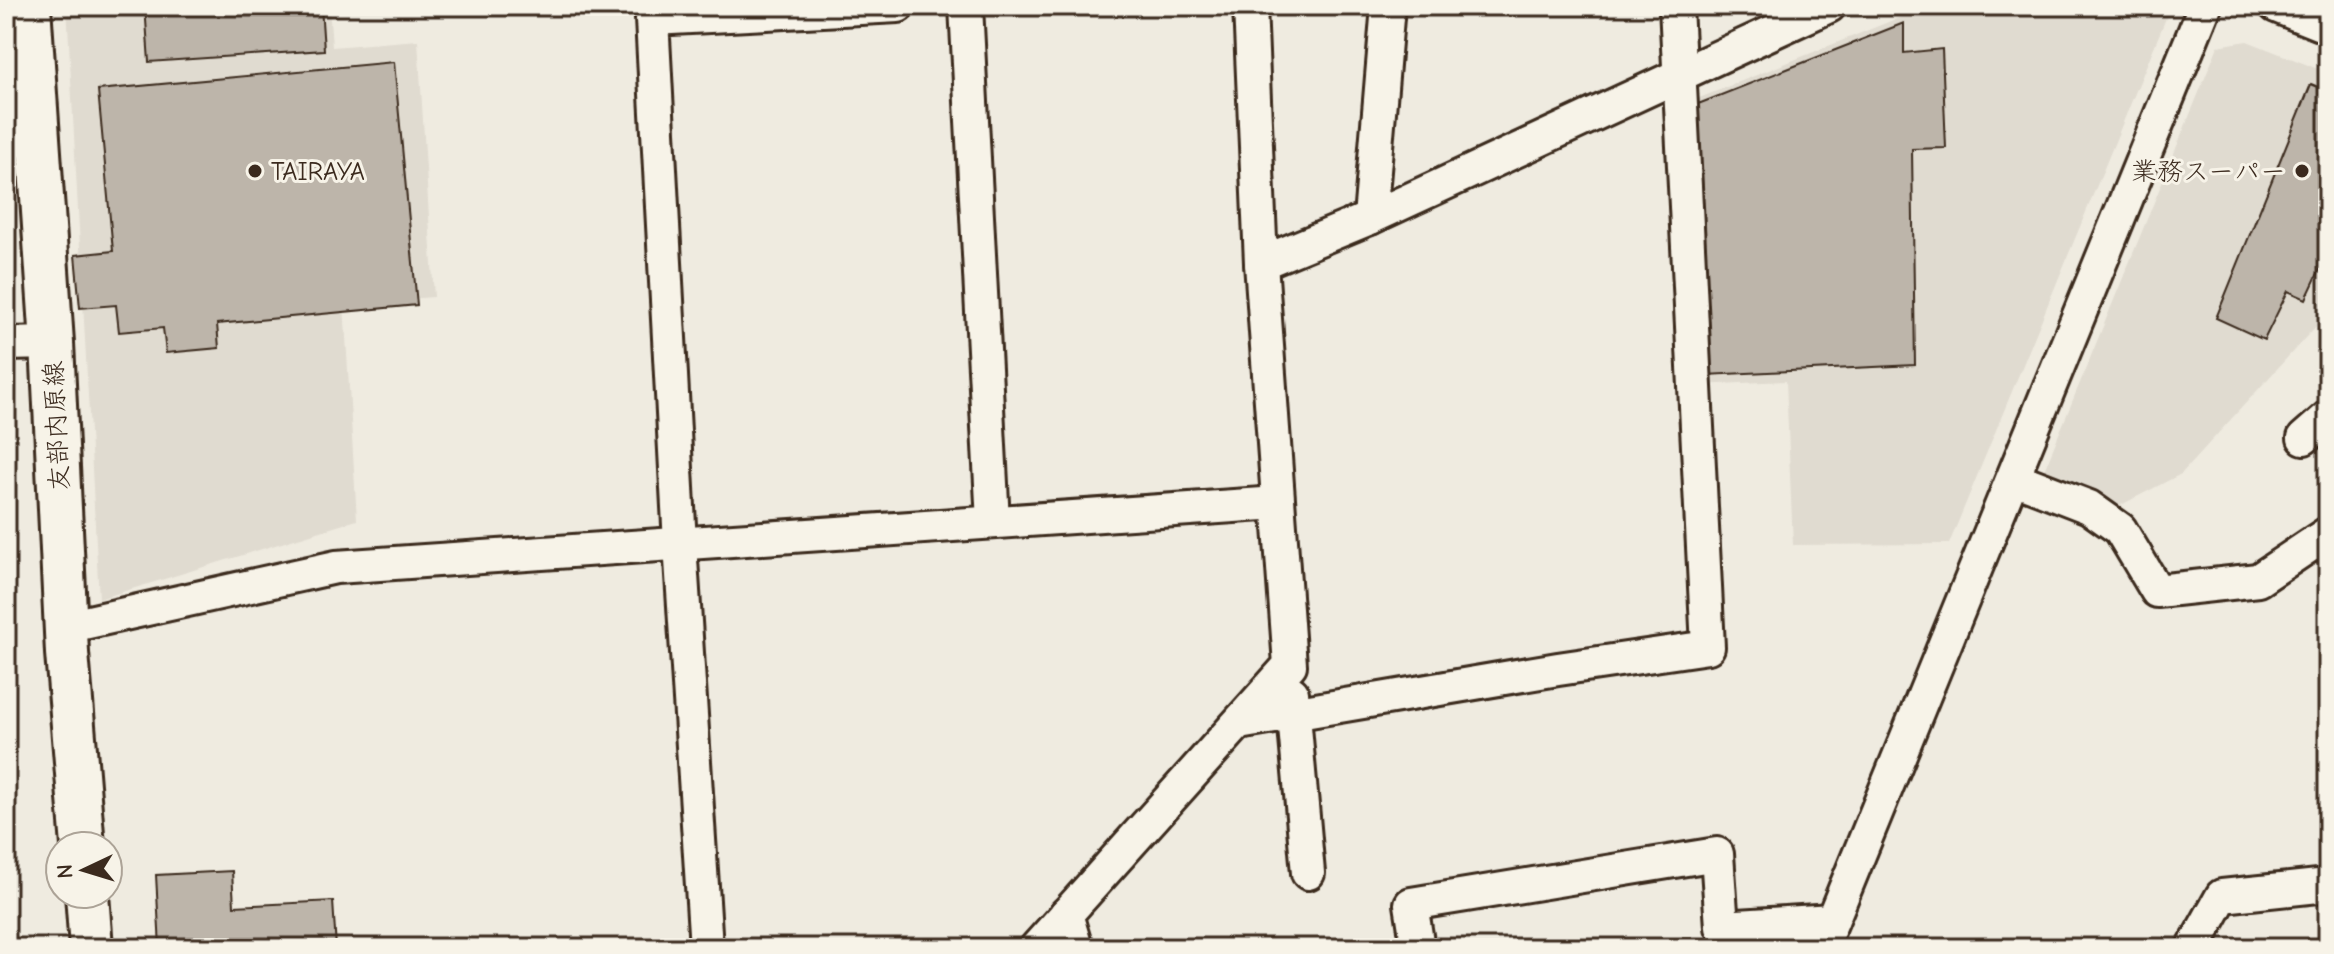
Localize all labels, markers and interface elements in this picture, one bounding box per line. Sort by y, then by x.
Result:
place label: TAIRAYA [271,157,365,187]
place label: 業務スーパー [2131,157,2286,187]
marker: TAIRAYA [246,162,264,180]
marker: 業務スーパー [2293,162,2311,180]
street label: 友部内原線 [39,360,75,492]
north arrow [44,830,124,910]
text: N [52,863,79,879]

